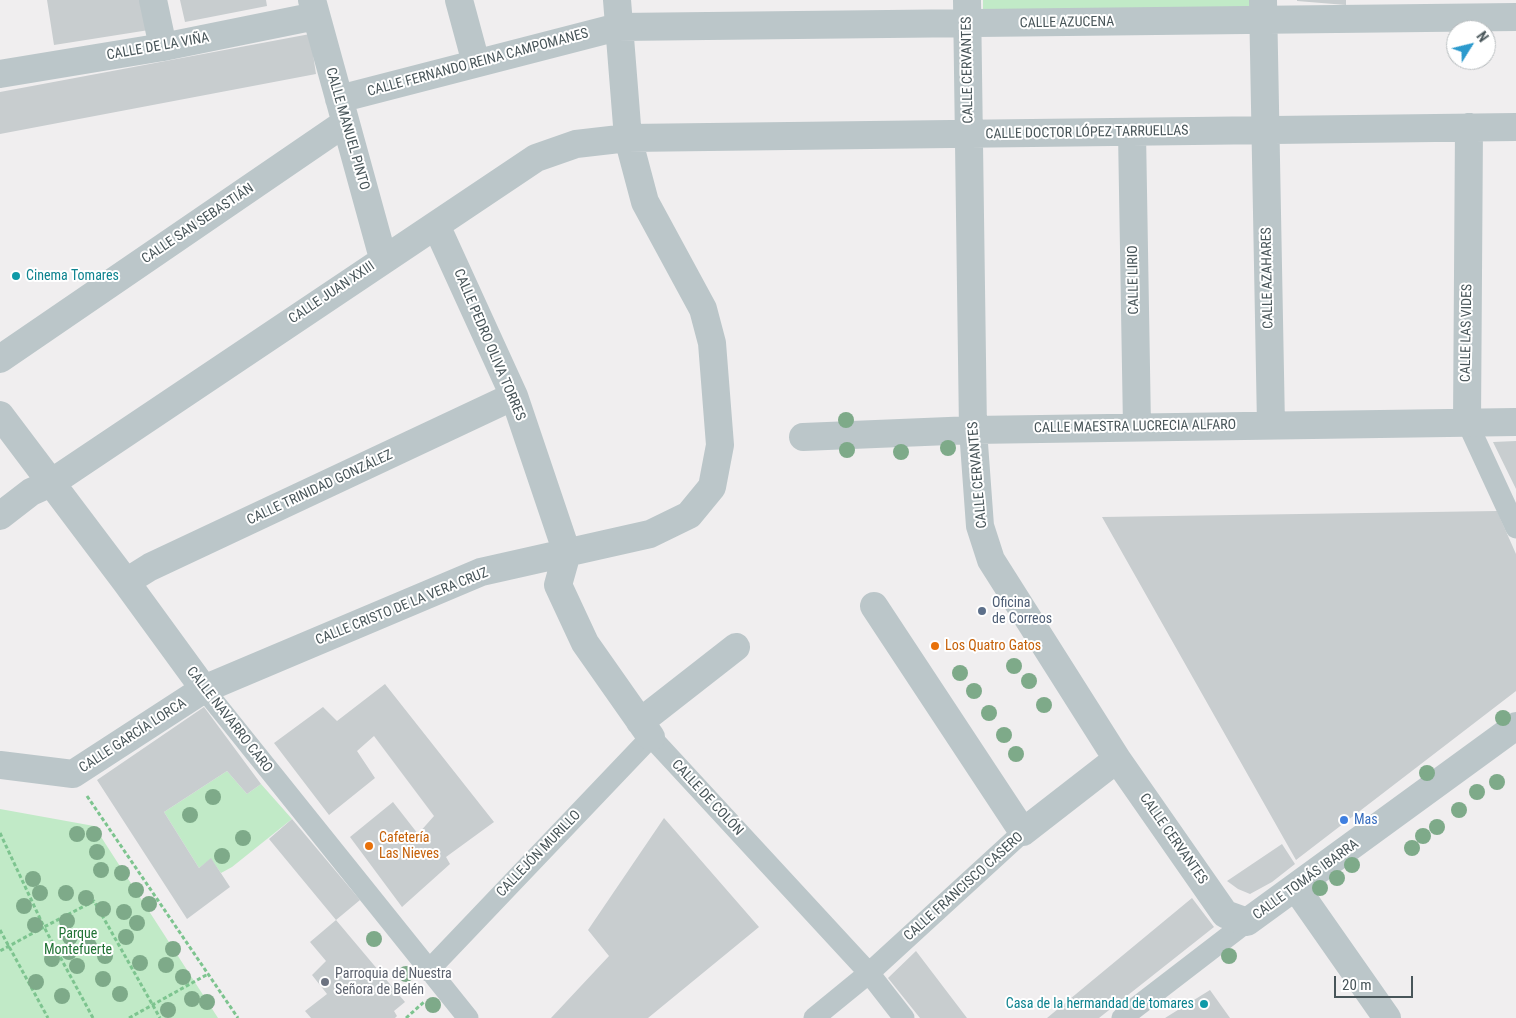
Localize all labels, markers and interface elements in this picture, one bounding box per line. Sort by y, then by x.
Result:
street label: CALLE AZUCENA [1020,14,1114,32]
street label: CALLE CERVANTES [959,16,977,124]
north arrow [1446,20,1496,70]
street label: CALLE FERNANDO REINA CAMPOMANES [366,25,590,101]
text: N [1473,29,1491,45]
street label: CALLE DE LA VIÑA [105,30,211,64]
street label: CALLE MANUEL PINTO [321,66,373,192]
street label: CALLE DOCTOR LÓPEZ TARRUELLAS [985,123,1189,143]
street label: CALLE SAN SEBASTIÁN [139,180,257,268]
street label: CALLE AZAHARES [1259,227,1277,329]
street label: CALLE LIRIO [1125,245,1143,315]
street label: CALLE JUAN XXIII [286,258,378,328]
street label: CALLE PEDRO OLIVA TORRES [449,267,529,423]
place label: Cinema Tomares [26,268,119,284]
marker: Cinema Tomares [10,270,22,282]
street label: CALLE LAS VIDES [1458,284,1476,382]
street label: CALLE MAESTRA LUCRECIA ALFARO [1034,417,1236,437]
street label: CALLE CERVANTES [965,421,991,529]
street label: CALLE TRINIDAD GONZÁLEZ [244,447,396,529]
street label: CALLE CRISTO DE LA VERA CRUZ [313,565,491,649]
place label: Oficina de Correos [992,595,1052,628]
marker: Oficina de Correos [976,605,988,617]
place label: Los Quatro Gatos [945,638,1041,654]
marker: Los Quatro Gatos [929,640,941,652]
street label: CALLE NAVARRO CARO [183,664,275,776]
street label: CALLE GARCÍA LORCA [76,695,190,777]
street label: CALLE DE COLÓN [668,757,746,839]
street label: CALLE CERVANTES [1135,790,1211,888]
street label: CALLEJÓN MURILLO [493,807,585,901]
place label: Mas [1354,812,1378,828]
marker: Mas [1338,814,1350,826]
street label: CALLE FRANCISCO CASERO [901,829,1027,945]
place label: Cafetería Las Nieves [379,830,439,862]
street label: CALLE TOMÁS IBARRA [1250,836,1362,924]
marker: Cafetería Las Nieves [363,840,375,852]
park label: Parque Montefuerte [44,926,112,959]
place label: Parroquia de Nuestra Señora de Belén [335,966,452,999]
scale bar [1336,966,1415,998]
marker: Parroquia de Nuestra Señora de Belén [319,976,331,988]
text: 20 m [1342,976,1372,994]
place label: Casa de la hermandad de tomares [1006,996,1194,1012]
marker: Casa de la hermandad de tomares [1198,998,1210,1010]

